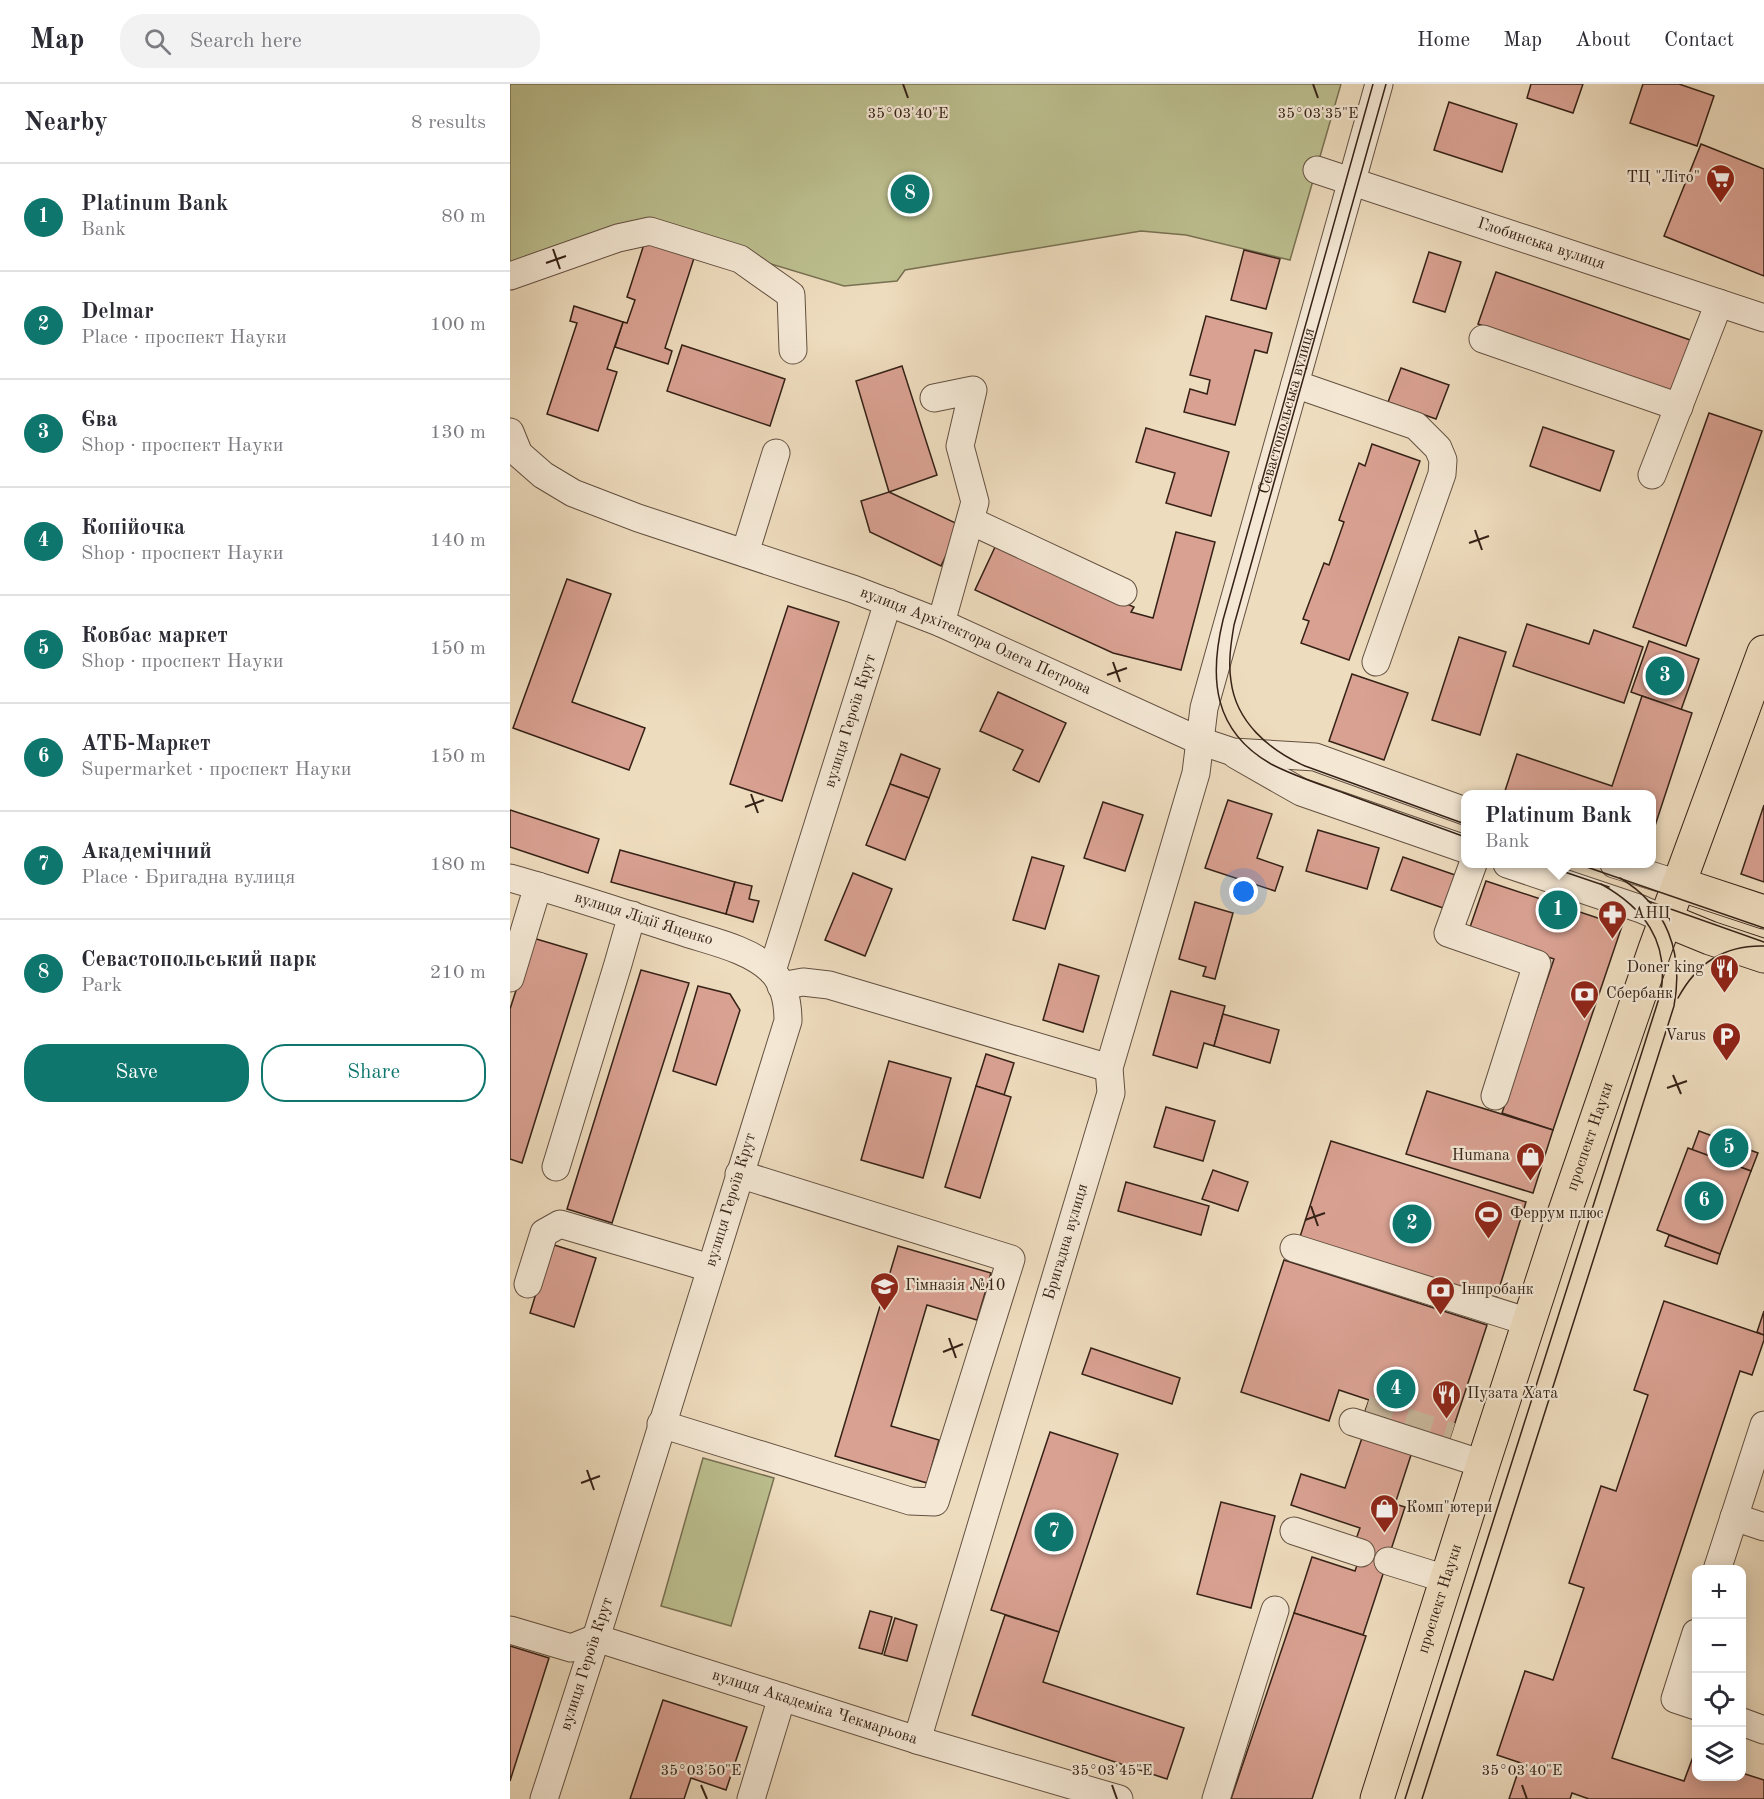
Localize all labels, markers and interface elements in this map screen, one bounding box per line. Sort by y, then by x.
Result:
search box [120,14,540,68]
icon: search [141,25,174,58]
text: Map [30,27,84,55]
text: Search here [189,30,302,52]
text: Home [1417,30,1470,51]
text: Map [1503,30,1542,51]
text: About [1575,30,1631,51]
text: Contact [1664,30,1734,51]
text: 35°03'40"E [868,107,948,122]
text: 35°03'35"E [1278,107,1358,122]
text: Nearby [24,110,108,136]
text: 8 results [411,113,486,133]
supermarket icon: ТЦ "Літо" [1705,162,1737,204]
place label: ТЦ "Літо" [1626,170,1700,186]
pin: 8 [890,172,930,216]
text: Platinum Bank [81,193,228,215]
text: 1 [38,207,49,227]
text: 80 m [441,207,486,227]
street label: Глобинська вулиця [1475,216,1607,273]
text: Bank [81,220,126,240]
text: Delmar [81,301,154,323]
text: 2 [38,315,49,335]
text: 100 m [430,315,486,335]
street label: Севастопольська вулиця [1256,326,1318,496]
text: Place · проспект Науки [81,328,287,348]
text: Єва [81,409,118,431]
text: 3 [38,423,49,443]
text: 130 m [430,423,486,443]
text: Shop · проспект Науки [81,436,284,456]
text: Копійочка [81,517,185,539]
text: 4 [38,531,49,551]
text: 140 m [430,531,486,551]
text: Shop · проспект Науки [81,544,284,564]
street label: вулиця Архітектора Олега Петрова [858,585,1094,698]
text: Ковбас маркет [81,625,228,647]
text: 5 [38,639,49,659]
text: 150 m [430,639,486,659]
text: Shop · проспект Науки [81,652,284,672]
street label: вулиця Героїв Крут [822,652,879,790]
pin: 3 [1646,654,1684,698]
text: АТБ-Маркет [81,733,211,755]
text: 6 [38,747,49,767]
text: 150 m [430,747,486,767]
text: Supermarket · проспект Науки [81,760,351,780]
popup [1461,790,1656,868]
text: Platinum Bank [1485,805,1632,827]
text: Bank [1485,832,1530,852]
text: Академічний [81,841,212,863]
text: 7 [38,855,49,875]
text: 180 m [430,855,486,875]
text: Place · Бригадна вулиця [81,868,295,888]
your location [1229,877,1258,906]
pin: 1 [1538,888,1578,932]
street label: вулиця Лідії Яценко [573,890,715,949]
pharmacy icon: АНЦ [1596,898,1628,940]
place label: АНЦ [1633,906,1671,922]
text: Севастопольський парк [81,949,316,971]
restaurant icon: Doner king [1709,952,1741,994]
place label: Doner king [1627,960,1704,976]
text: 8 [38,963,49,983]
text: 210 m [430,963,486,983]
text: Park [81,976,122,996]
bank icon: Сбербанк [1569,978,1601,1020]
place label: Сбербанк [1606,986,1673,1002]
parking icon: Varus [1711,1020,1743,1062]
place label: Varus [1665,1028,1706,1044]
button: Save [24,1044,249,1102]
button: Share [261,1044,486,1102]
street label: проспект Науки [1565,1080,1617,1193]
pin: 5 [1710,1126,1748,1170]
street label: вулиця Героїв Крут [703,1131,759,1269]
shop icon: Humana [1515,1140,1547,1182]
place label: Humana [1452,1148,1510,1164]
pin: 6 [1684,1178,1724,1224]
street label: Бригадна вулиця [1041,1182,1091,1302]
sports icon: Феррум плюс [1473,1198,1505,1240]
pin: 2 [1392,1202,1432,1246]
place label: Феррум плюс [1510,1206,1604,1222]
school or university icon: Гімназія №10 [868,1270,900,1312]
bank icon: Інпробанк [1424,1274,1456,1316]
place label: Гімназія №10 [905,1278,1005,1294]
place label: Інпробанк [1461,1282,1534,1298]
pin: 4 [1376,1366,1416,1412]
restaurant icon: Пузата Хата [1430,1378,1462,1420]
place label: Пузата Хата [1467,1386,1558,1402]
shop icon: Комп"ютери [1369,1492,1401,1534]
place label: Комп"ютери [1406,1500,1492,1516]
pin: 7 [1034,1510,1074,1554]
street label: проспект Науки [1416,1542,1465,1655]
map controls [1692,1565,1746,1781]
button: + [1692,1565,1746,1619]
street label: вулиця Героїв Крут [558,1596,616,1732]
button: − [1692,1619,1746,1673]
street label: вулиця Академіка Чекмарьова [710,1667,919,1748]
button: locate [1692,1673,1746,1727]
button: layers [1692,1727,1746,1781]
text: 35°03'50"E [661,1764,741,1779]
text: 35°03'45"E [1072,1764,1152,1779]
text: 35°03'40"E [1482,1764,1562,1779]

